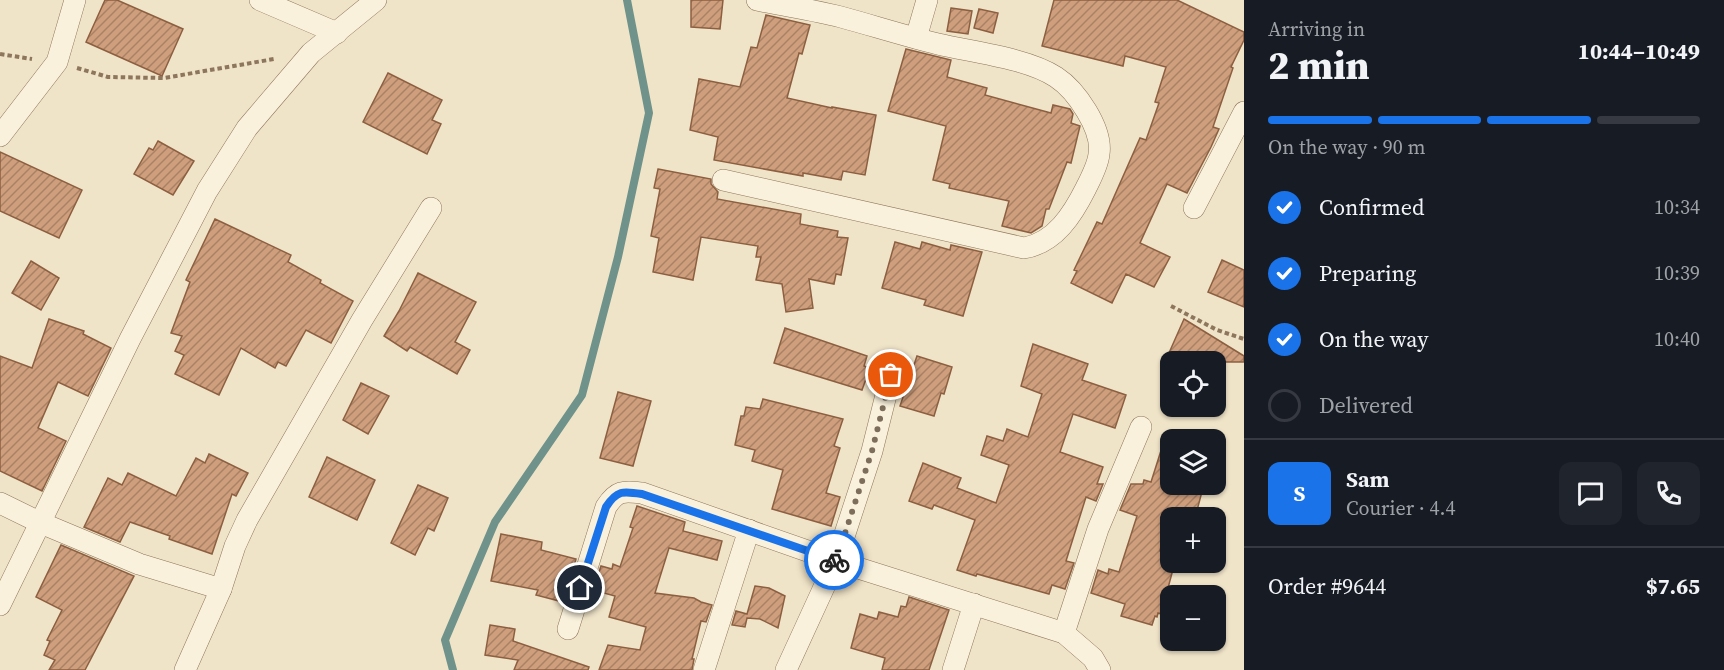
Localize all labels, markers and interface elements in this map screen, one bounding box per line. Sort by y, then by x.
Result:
text: Arriving in [1268,15,1365,43]
text: 10:44–10:49 [1578,36,1700,66]
text: 2 min [1268,39,1370,92]
text: On the way · 90 m [1268,133,1425,161]
icon: check [1268,191,1301,224]
text: Confirmed [1319,192,1424,222]
text: 10:34 [1654,193,1700,221]
icon: check [1268,257,1301,290]
text: Preparing [1319,258,1416,288]
text: 10:39 [1654,259,1700,287]
icon: check [1268,323,1301,356]
text: On the way [1319,324,1428,354]
text: 10:40 [1654,325,1700,353]
pin [865,349,916,400]
map controls [1160,351,1226,651]
button: locate [1160,351,1226,417]
icon: bag [874,358,907,391]
text: Delivered [1319,390,1413,420]
button: layers [1160,429,1226,495]
button: chat [1559,462,1622,525]
button: phone [1637,462,1700,525]
text: Sam [1346,464,1390,494]
text: S [1294,478,1305,508]
text: Courier · 4.4 [1346,494,1455,522]
button: + [1160,507,1226,573]
courier [804,530,864,590]
icon: bike [818,544,851,577]
pin [554,562,605,613]
icon: home [563,571,596,604]
text: Order #9644 [1268,571,1386,601]
text: $7.65 [1646,571,1700,601]
button: − [1160,585,1226,651]

